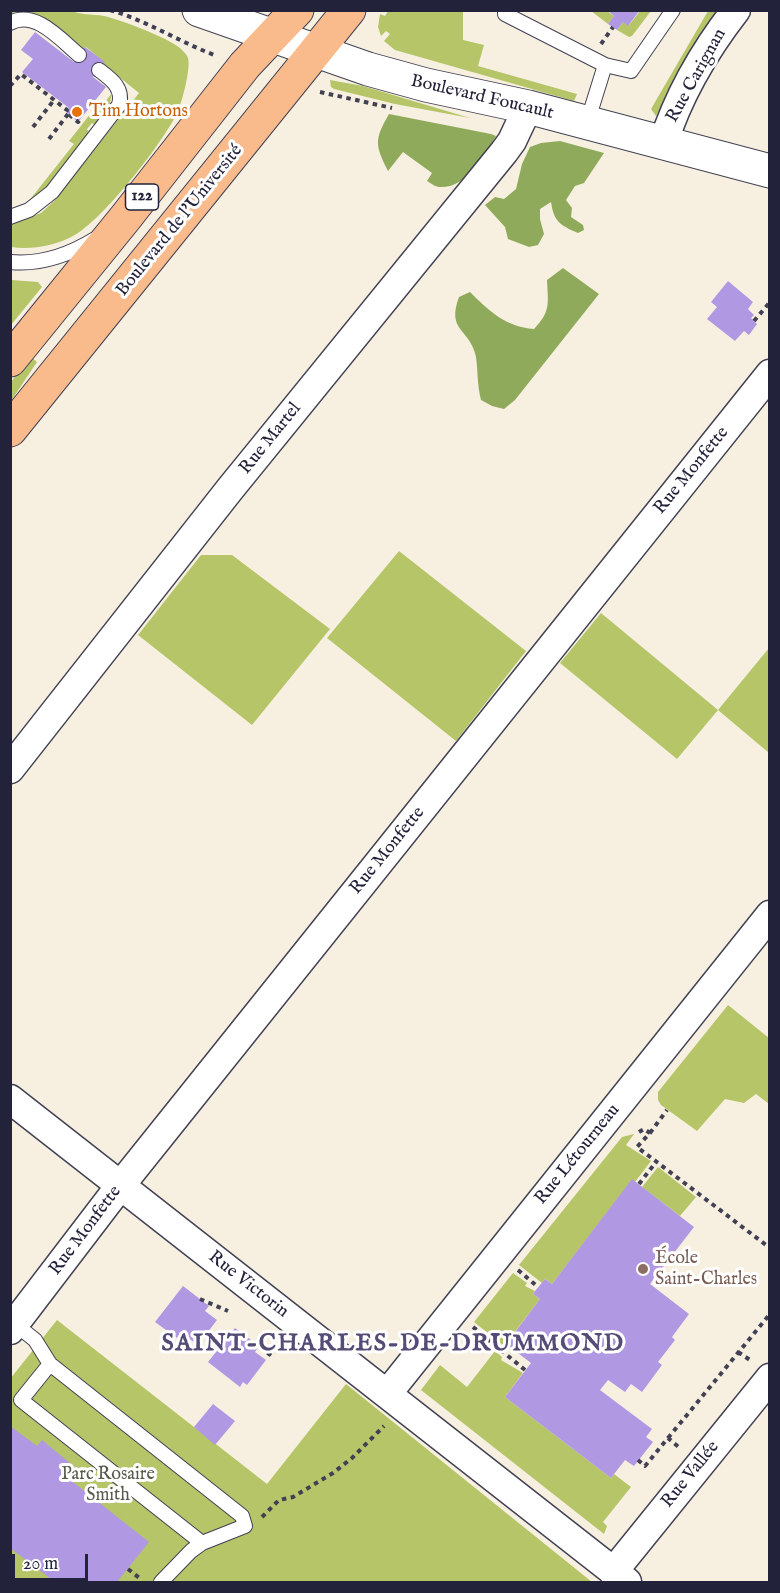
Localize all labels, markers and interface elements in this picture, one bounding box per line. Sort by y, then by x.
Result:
street label: Rue Carignan [662,25,732,127]
street label: Boulevard Foucault [408,71,556,125]
place label: Tim Hortons [89,101,188,123]
marker: Tim Hortons [70,105,84,119]
street label: Boulevard de l'Université [112,141,248,301]
road number: 122 [126,184,158,210]
street label: Rue Martel [236,399,306,479]
street label: Rue Monfette [650,423,734,519]
street label: Rue Monfette [346,803,430,899]
street label: Rue Létourneau [531,1100,625,1210]
street label: Rue Monfette [45,1182,127,1280]
street label: Rue Victorin [203,1247,293,1323]
place label: École Saint-Charles [655,1248,757,1290]
marker: École Saint-Charles [636,1262,650,1276]
district label: SAINT-CHARLES-DE-DRUMMOND [162,1331,624,1359]
street label: Rue Vallée [657,1437,725,1513]
park label: Parc Rosaire Smith [61,1464,155,1506]
scale bar [15,1542,92,1580]
text: 20 m [23,1553,58,1576]

